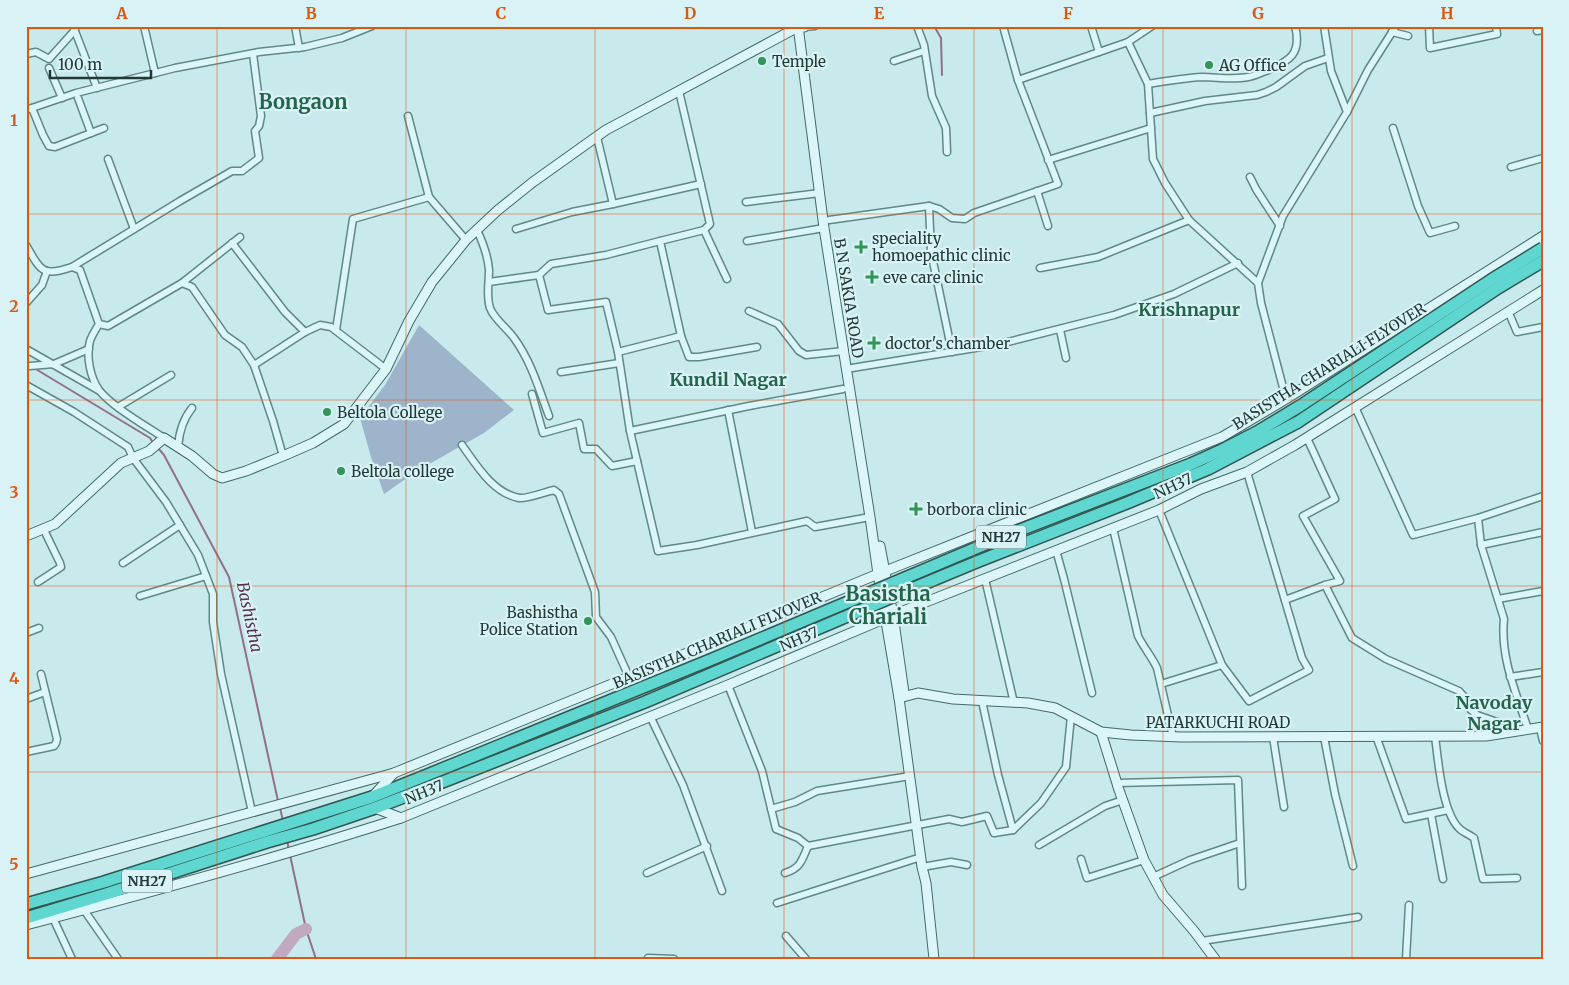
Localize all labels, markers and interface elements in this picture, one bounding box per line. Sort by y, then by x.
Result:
text: A [115,3,128,23]
text: B [305,3,317,23]
text: C [496,3,506,23]
text: D [684,3,696,23]
text: E [874,3,885,23]
text: F [1063,3,1073,23]
text: G [1252,3,1264,23]
text: H [1440,3,1454,23]
scale bar [50,48,151,80]
place label: Temple [772,52,826,71]
text: 100 m [58,55,102,74]
marker: Temple [756,55,768,67]
place label: AG Office [1218,56,1287,75]
marker: AG Office [1203,59,1215,71]
district label: Bongaon [259,89,348,114]
text: 1 [10,110,18,130]
place label: speciality homoepathic clinic [872,229,1011,265]
street label: B N SAKIA ROAD [830,237,868,359]
marker: speciality homoepathic clinic [854,240,868,254]
place label: eve care clinic [883,268,984,287]
marker: eve care clinic [865,270,879,284]
text: 2 [9,296,19,316]
district label: Krishnapur [1138,298,1240,321]
street label: BASISTHA CHARIALI FLYOVER [1229,298,1430,434]
place label: doctor's chamber [885,334,1011,353]
marker: doctor's chamber [867,336,881,350]
district label: Kundil Nagar [669,368,787,391]
place label: Beltola College [337,403,442,422]
marker: Beltola College [321,406,333,418]
place label: Beltola college [351,462,454,481]
marker: Beltola college [335,465,347,477]
street label: NH37 [1151,469,1196,503]
text: 3 [9,482,19,502]
place label: borbora clinic [926,500,1027,519]
marker: borbora clinic [909,502,923,516]
road number: NH27 [976,526,1026,548]
water label: Bashistha [233,580,267,654]
district label: Basistha Chariali [845,581,931,629]
street label: BASISTHA CHARIALI FLYOVER [610,587,825,693]
place label: Bashistha Police Station [480,603,578,639]
marker: Bashistha Police Station [582,615,594,627]
street label: NH37 [777,622,822,656]
text: 4 [9,668,19,688]
district label: Navoday Nagar [1456,691,1533,735]
street label: PATARKUCHI ROAD [1146,713,1290,732]
street label: NH37 [402,775,447,808]
text: 5 [9,854,19,874]
road number: NH27 [122,869,172,892]

